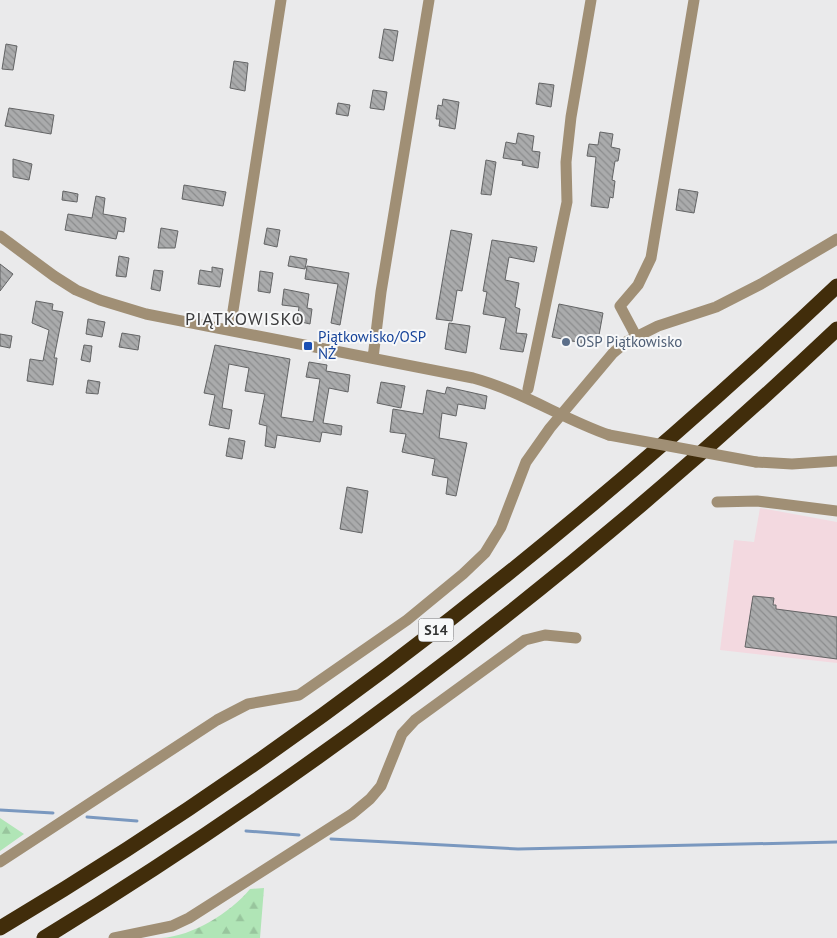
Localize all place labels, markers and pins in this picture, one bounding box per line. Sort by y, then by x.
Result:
place label: Piątkowisko/OSP NŻ [318,327,426,363]
place label: OSP Piątkowisko [576,332,682,351]
marker: OSP Piątkowisko [560,336,572,348]
marker: Piątkowisko/OSP NŻ [302,340,314,352]

